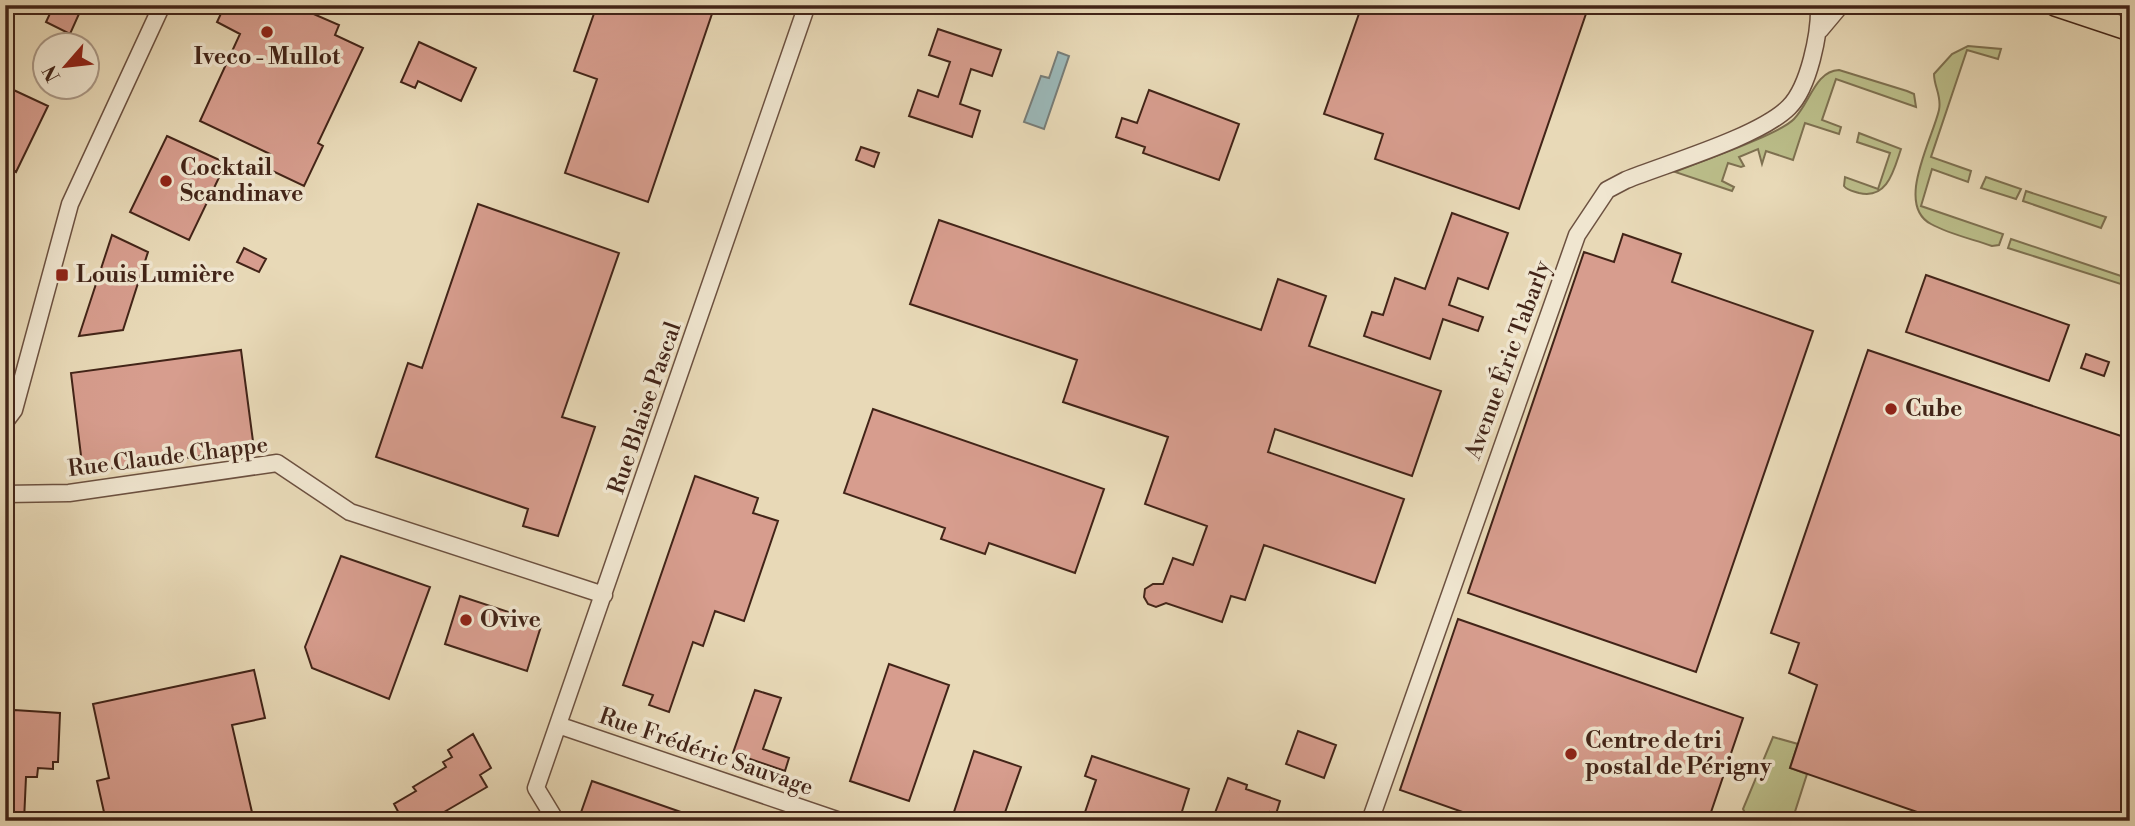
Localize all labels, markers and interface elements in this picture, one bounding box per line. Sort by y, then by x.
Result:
marker: Iveco - Mullot [259,24,275,40]
north arrow [32,32,102,102]
place label: Iveco - Mullot [194,43,341,71]
text: N [38,61,66,86]
place label: Cocktail Scandinave [180,154,303,208]
marker: Cocktail Scandinave [158,173,174,189]
street label: Avenue Éric Tabarly [1457,255,1557,464]
place label: Louis Lumière [76,261,235,289]
marker: Louis Lumière [54,267,70,283]
street label: Rue Blaise Pascal [602,318,688,498]
place label: Cube [1905,395,1962,423]
marker: Cube [1883,401,1899,417]
street label: Rue Claude Chappe [66,431,270,483]
place label: Ovive [480,606,541,634]
marker: Ovive [458,612,474,628]
street label: Rue Frédéric Sauvage [595,702,817,802]
place label: Centre de tri postal de Périgny [1585,727,1772,781]
marker: Centre de tri postal de Périgny [1563,746,1579,762]

